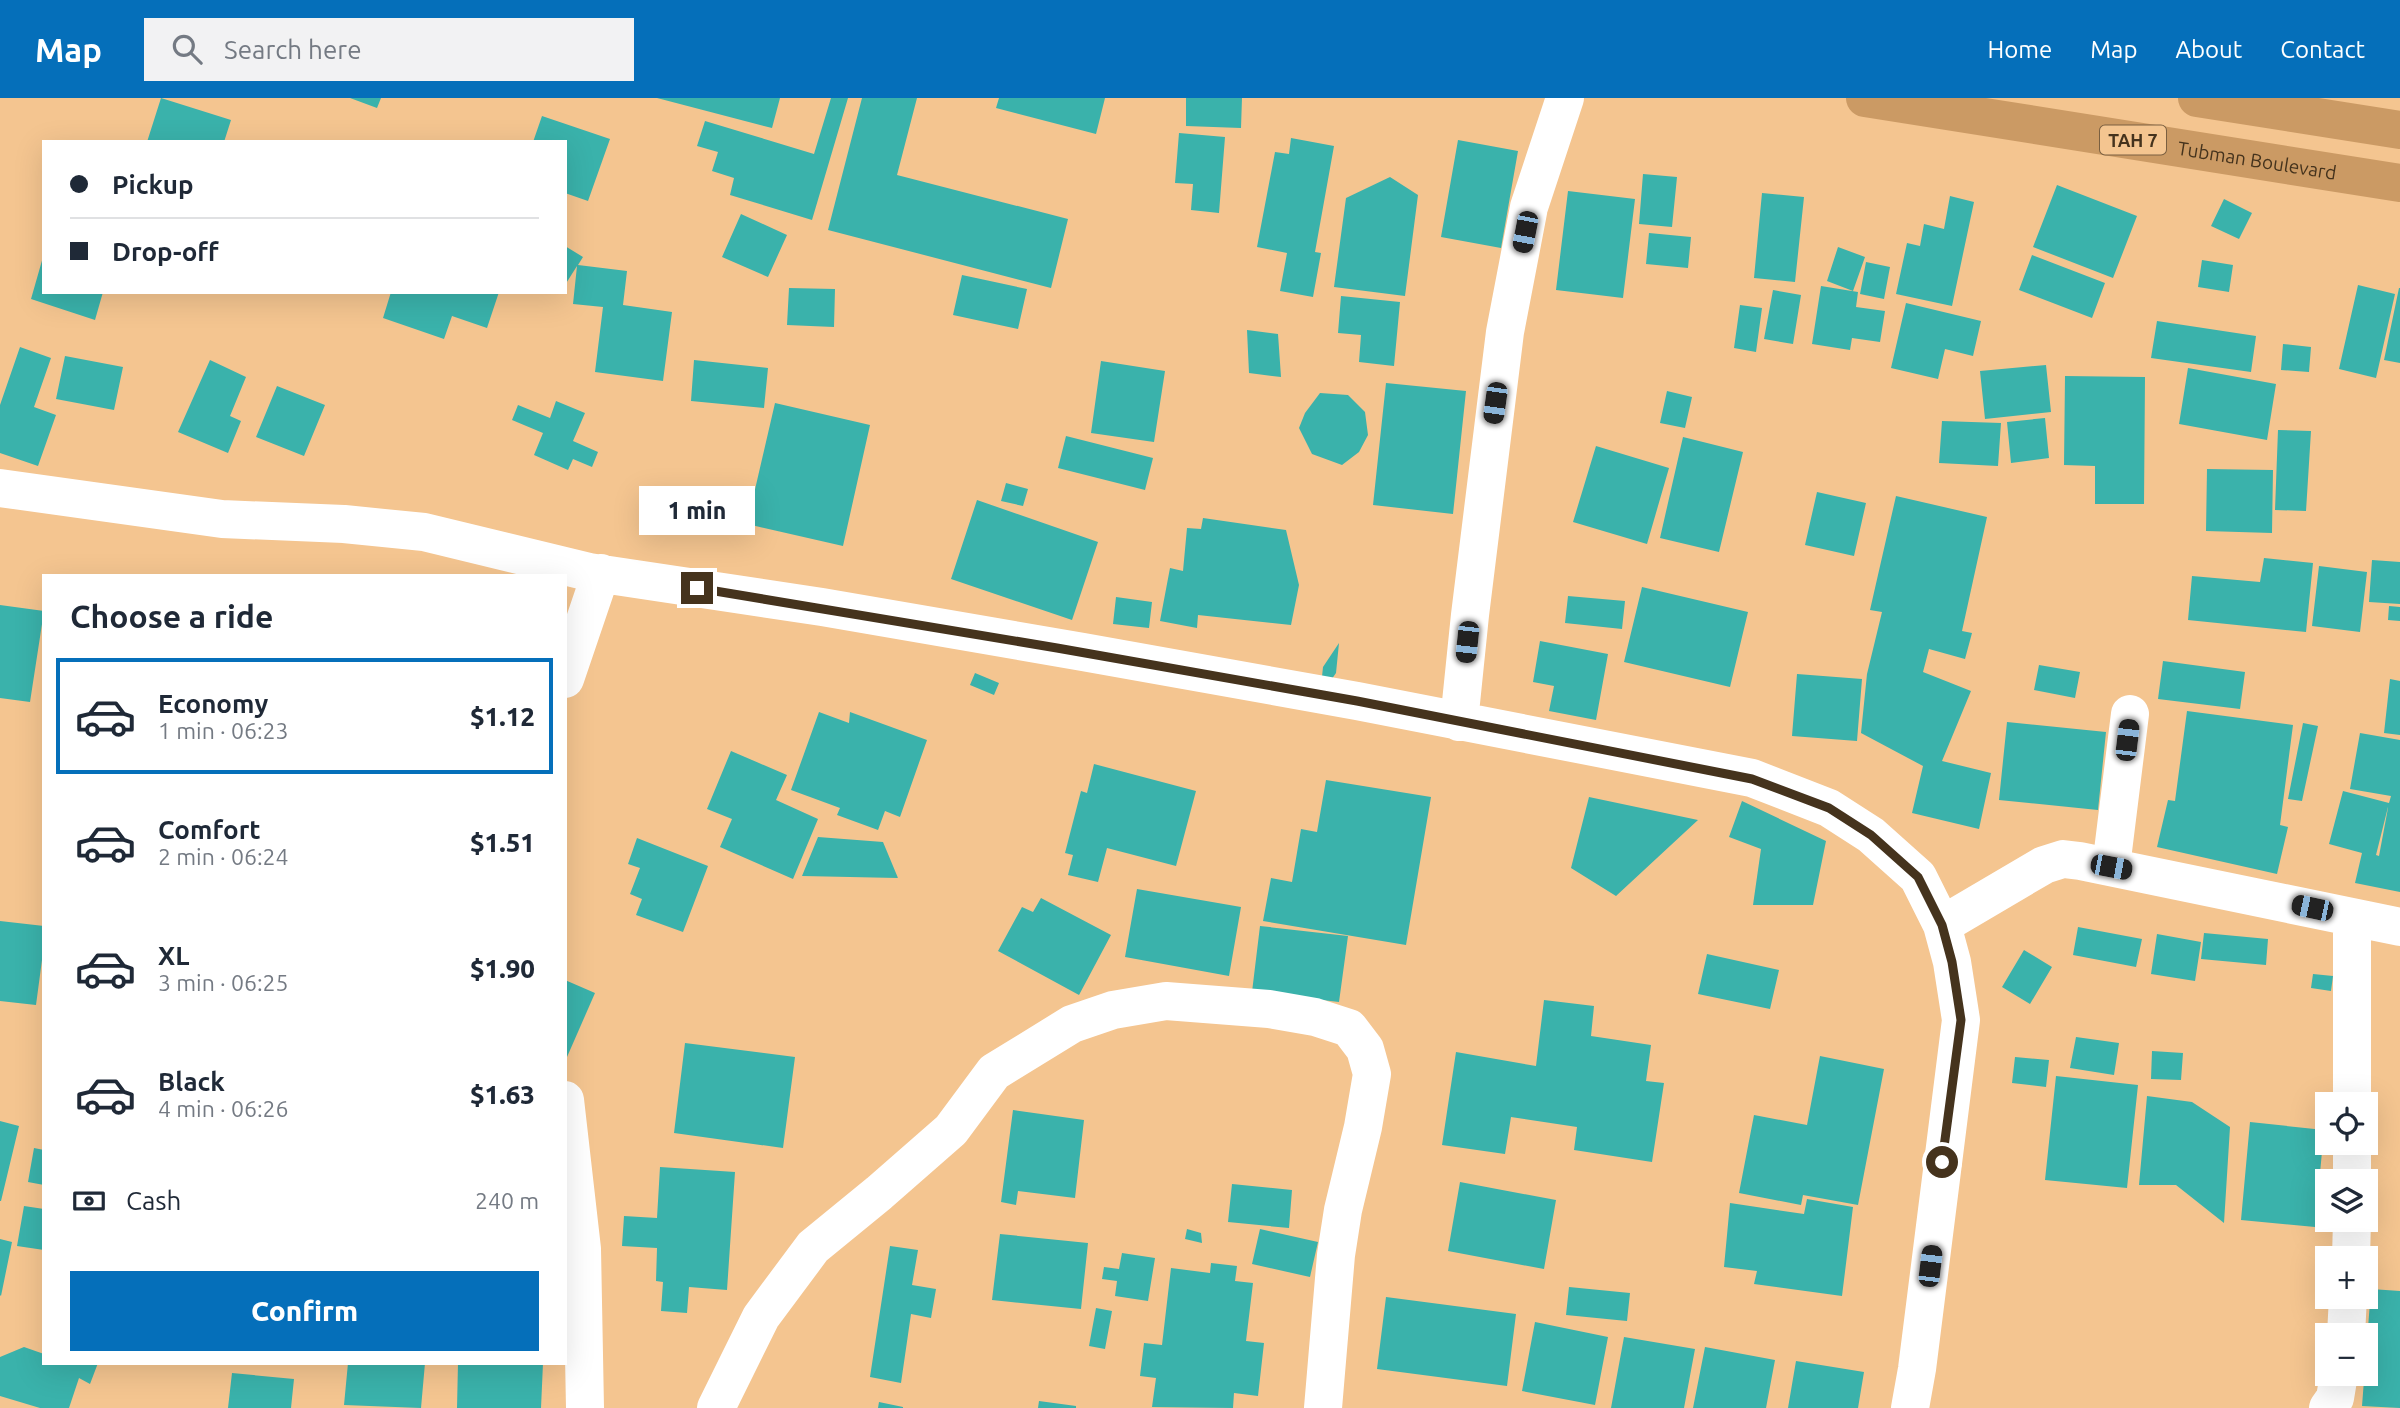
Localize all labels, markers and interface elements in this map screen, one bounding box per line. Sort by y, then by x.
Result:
search box [144,18,634,81]
icon: search [168,30,206,68]
text: Map [35,31,102,68]
text: Search here [224,35,362,64]
text: Home [1987,36,2052,63]
text: Map [2090,36,2137,63]
text: About [2175,36,2242,63]
text: Contact [2280,36,2365,63]
road number: TAH 7 [2100,126,2166,154]
street label: Tubman Boulevard [2176,137,2338,184]
text: Pickup [112,170,194,199]
car [1511,209,1540,255]
text: Drop-off [112,237,219,266]
car [1482,381,1509,425]
callout: 1 min [639,486,755,536]
text: 1 min [668,498,726,523]
route end [681,572,713,604]
text: Choose a ride [70,598,273,634]
car [1455,620,1480,664]
icon: car [74,685,137,748]
text: Economy [158,689,268,718]
text: $1.12 [470,702,535,731]
text: 1 min · 06:23 [158,718,289,743]
car [2115,718,2140,762]
icon: car [74,811,137,874]
text: Comfort [158,815,261,844]
text: $1.51 [470,828,535,857]
text: 2 min · 06:24 [158,844,289,869]
car [2089,853,2134,881]
car [2290,893,2335,923]
icon: car [74,937,137,1000]
text: XL [158,941,189,970]
text: $1.90 [470,954,535,983]
text: 3 min · 06:25 [158,970,289,995]
icon: car [74,1063,137,1126]
text: Black [158,1067,225,1096]
text: $1.63 [470,1080,535,1109]
map controls [2315,1092,2378,1386]
button: locate [2315,1092,2378,1155]
text: 4 min · 06:26 [158,1096,289,1121]
route start [1926,1146,1958,1178]
button: layers [2315,1169,2378,1232]
icon: cash [70,1182,108,1220]
text: Cash [126,1186,181,1215]
text: 240 m [475,1188,539,1213]
car [1918,1244,1943,1288]
button: + [2315,1246,2378,1309]
button: Confirm [70,1271,539,1351]
button: − [2315,1323,2378,1386]

